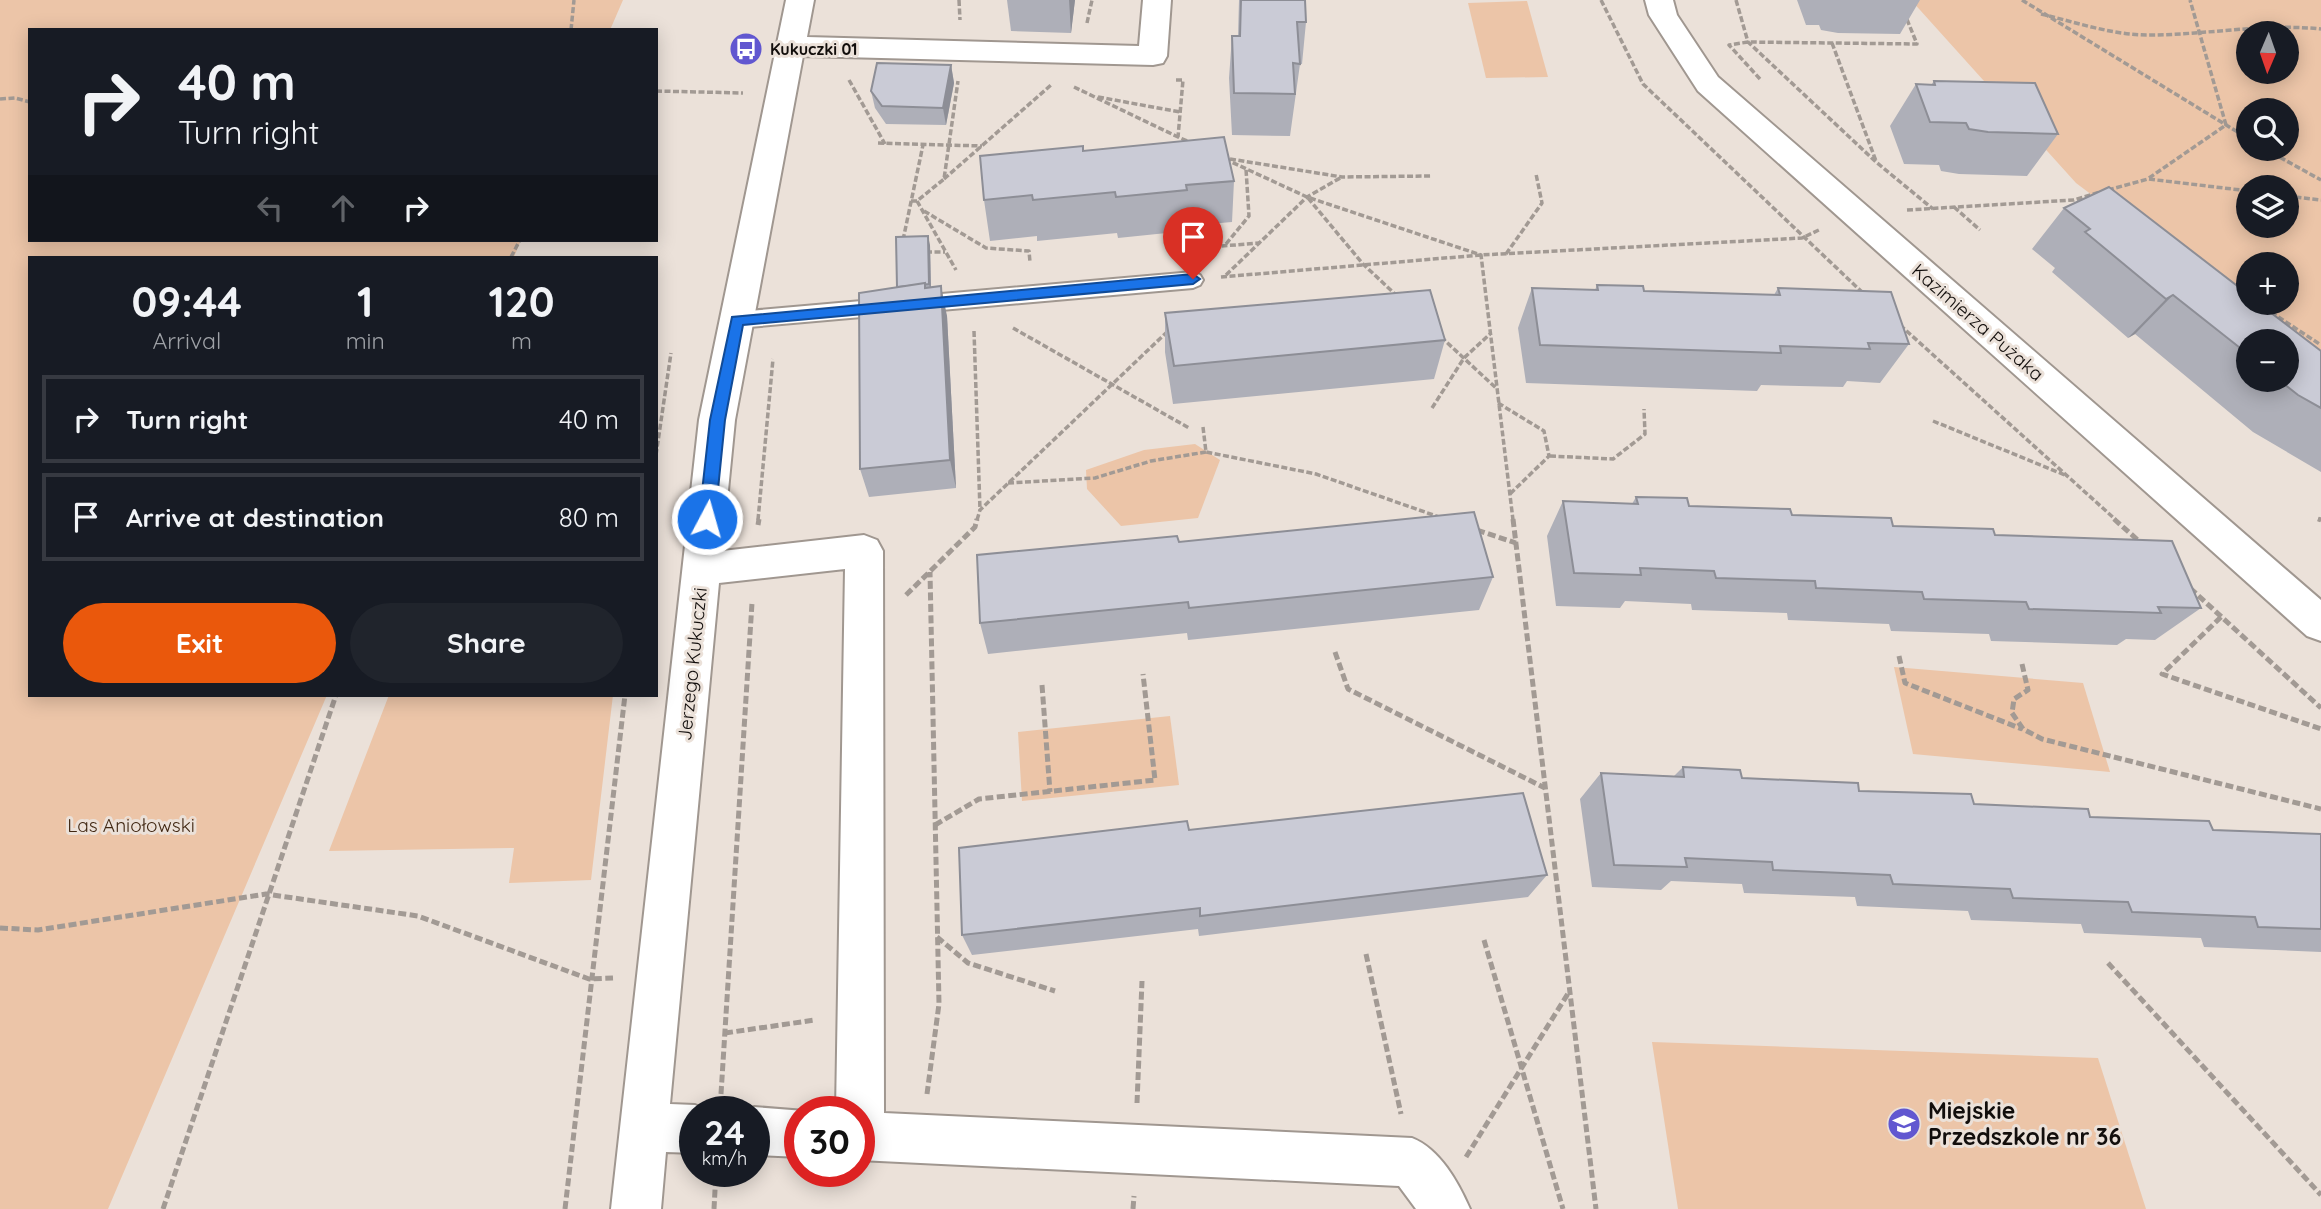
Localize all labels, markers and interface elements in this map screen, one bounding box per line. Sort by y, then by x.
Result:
north arrow [2236,21,2300,84]
map controls [2236,21,2299,392]
bus stop icon: Kukuczki 01 [727,30,765,68]
place label: Kukuczki 01 [770,39,858,59]
text: 40 m [178,51,296,112]
icon: right [63,56,154,147]
button: search [2236,98,2299,161]
text: Turn right [178,112,319,152]
button: layers [2236,175,2299,238]
icon: left [251,189,289,227]
icon: ahead [324,189,362,227]
icon: right [397,189,435,227]
pin [1163,207,1223,279]
icon: arrive [1174,218,1212,256]
button: + [2236,252,2299,315]
street label: Kazimierza Pużaka [1907,258,2049,386]
text: 09:44 [132,275,242,328]
text: 1 [357,275,373,328]
text: 120 [488,275,554,328]
text: Arrival [152,326,221,355]
text: min [346,326,385,355]
text: m [511,326,532,355]
button: − [2236,329,2299,392]
icon: right [67,400,105,438]
text: Turn right [126,403,248,436]
text: 40 m [559,403,619,436]
position arrow [670,482,744,556]
icon: arrive [67,498,105,536]
text: Arrive at destination [126,501,384,534]
text: 80 m [559,501,619,534]
street label: Jerzego Kukuczki [672,586,712,742]
button: Exit [63,603,336,683]
button: Share [350,603,623,683]
park label: Las Aniołowski [67,813,195,837]
speed limit sign: 30 [784,1096,875,1187]
place label: Miejskie Przedszkole nr 36 [1928,1096,2121,1151]
school or university icon: Miejskie Przedszkole nr 36 [1885,1105,1923,1143]
text: 24 [704,1110,745,1154]
text: km/h [702,1147,747,1170]

